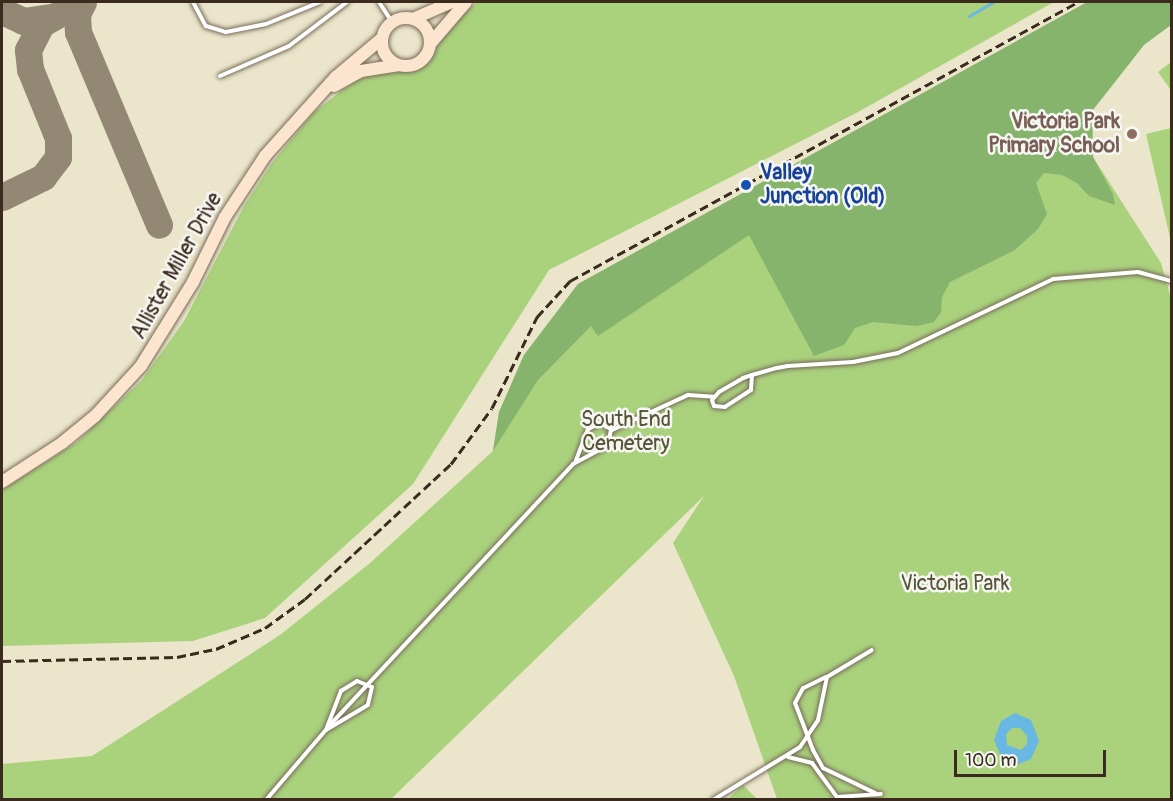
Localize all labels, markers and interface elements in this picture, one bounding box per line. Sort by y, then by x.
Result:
place label: Victoria Park Primary School [988,109,1120,159]
marker: Victoria Park Primary School [1125,127,1139,141]
place label: Valley Junction (Old) [760,160,886,210]
marker: Valley Junction (Old) [737,176,755,194]
street label: Allister Miller Drive [126,188,228,344]
park label: South End Cemetery [581,407,671,457]
park label: Victoria Park [900,571,1010,597]
scale bar [957,738,1108,776]
text: 100 m [965,749,1017,772]

